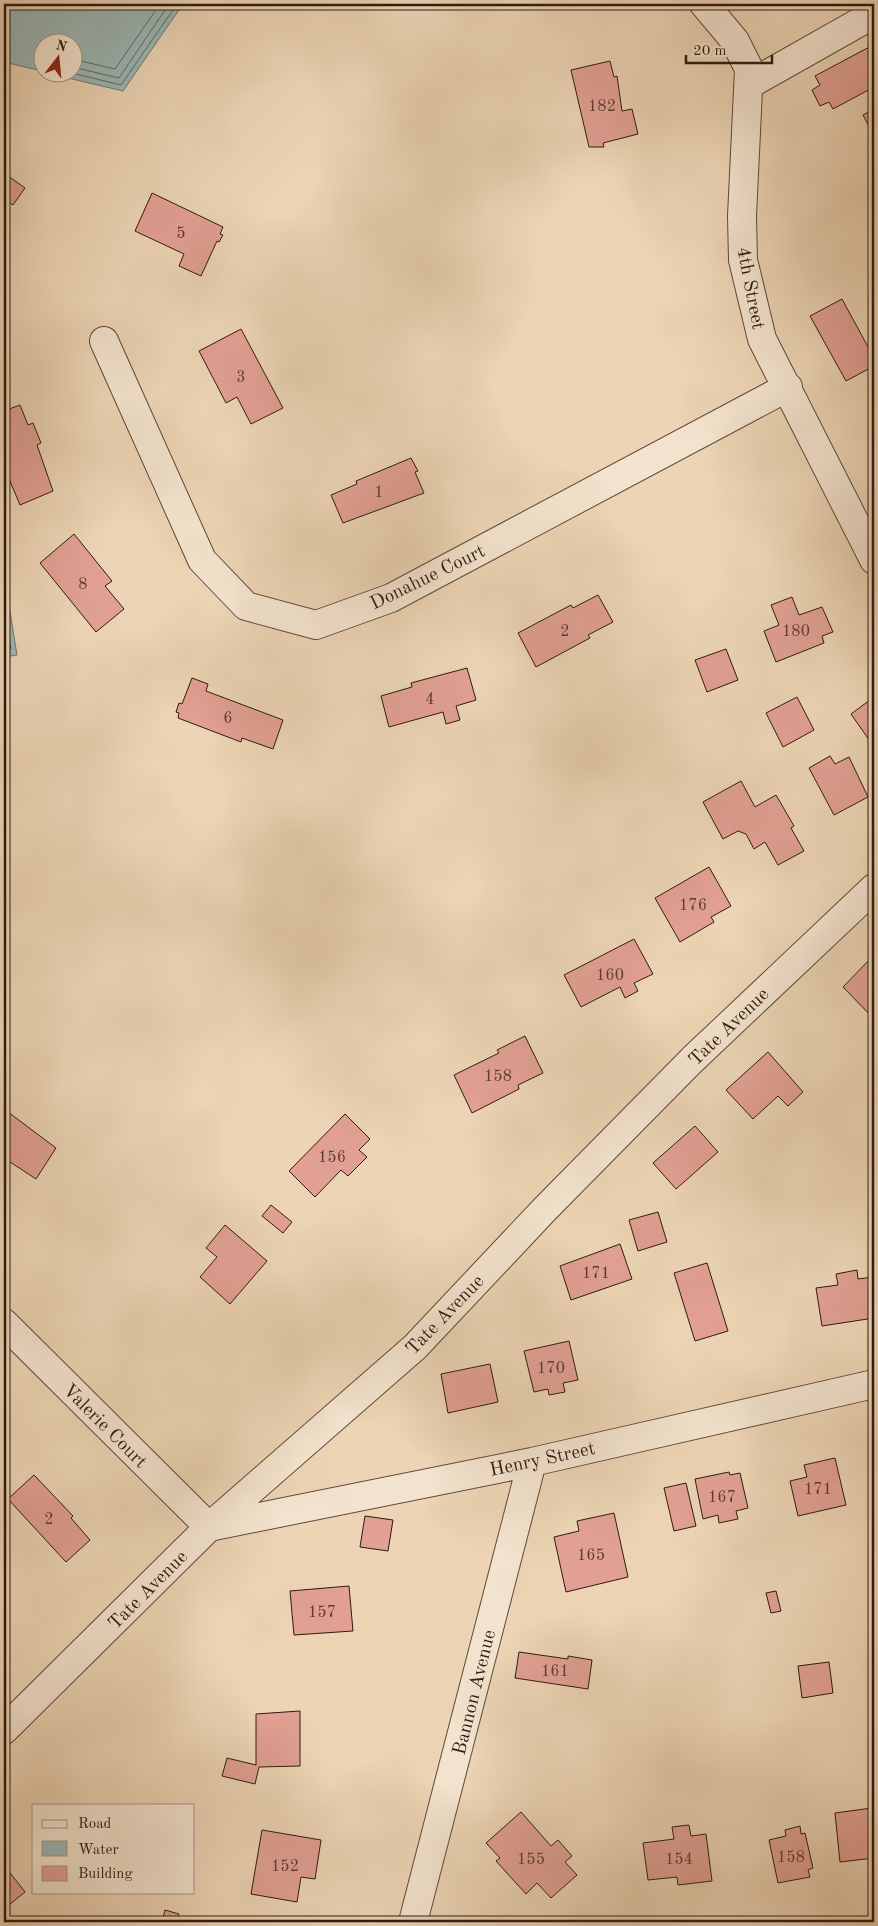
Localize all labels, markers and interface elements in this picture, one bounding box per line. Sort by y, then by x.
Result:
north arrow [32,32,82,82]
scale bar [686,32,772,64]
text: N [54,38,69,55]
text: 20 m [693,44,727,59]
house number: 182 [588,99,616,115]
house number: 5 [176,226,186,242]
street label: 4th Street [732,246,767,331]
house number: 3 [236,370,246,386]
house number: 1 [374,485,384,501]
street label: Donahue Court [368,542,489,614]
house number: 8 [78,577,88,593]
house number: 2 [560,624,570,640]
house number: 180 [782,624,810,640]
house number: 4 [425,692,435,708]
house number: 6 [223,711,233,727]
house number: 176 [679,898,707,914]
house number: 160 [596,968,624,984]
street label: Tate Avenue [686,985,773,1070]
house number: 158 [484,1069,512,1085]
house number: 156 [318,1150,346,1166]
house number: 171 [582,1266,610,1282]
street label: Tate Avenue [403,1272,488,1359]
house number: 170 [537,1361,565,1377]
street label: Valerie Court [59,1381,150,1472]
street label: Henry Street [488,1440,597,1481]
house number: 171 [804,1482,832,1498]
house number: 167 [708,1490,736,1506]
house number: 2 [44,1512,54,1528]
street label: Tate Avenue [106,1548,192,1634]
house number: 165 [577,1548,605,1564]
house number: 157 [308,1605,336,1621]
street label: Bannon Avenue [451,1628,500,1757]
house number: 161 [541,1664,569,1680]
legend [32,1804,195,1894]
text: Road [78,1817,112,1832]
text: Water [78,1843,119,1858]
house number: 158 [777,1850,805,1866]
house number: 155 [517,1852,545,1868]
house number: 154 [665,1852,693,1868]
house number: 152 [271,1859,299,1875]
text: Building [78,1867,133,1882]

